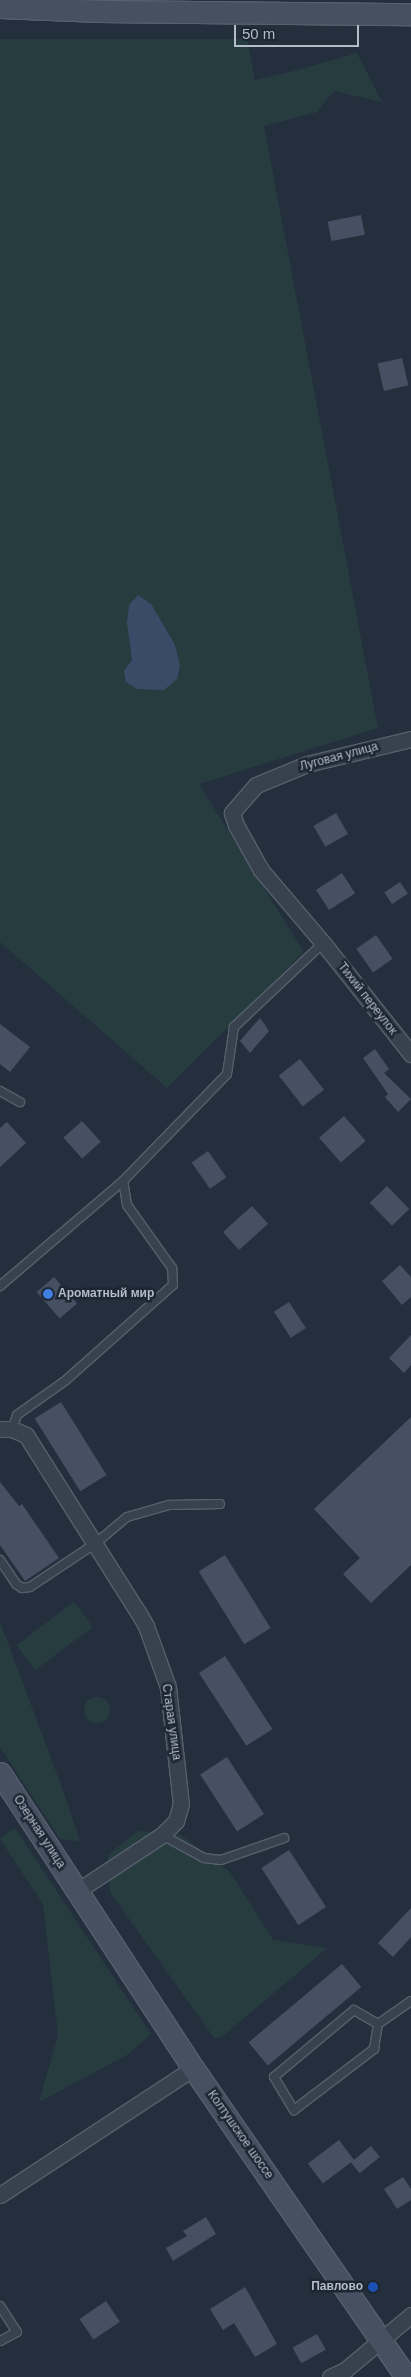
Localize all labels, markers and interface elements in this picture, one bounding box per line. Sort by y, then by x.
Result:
scale bar [236,15,361,47]
text: 50 m [242,25,275,42]
street label: Луговая улица [298,740,380,774]
street label: Тихий переулок [334,960,400,1038]
place label: Ароматный мир [58,1287,154,1301]
marker: Ароматный мир [42,1288,54,1300]
street label: Старая улица [159,1683,183,1761]
street label: Озерная улица [10,1793,68,1871]
street label: Колтушское шоссе [204,2088,276,2182]
place label: Павлово [311,2280,363,2294]
marker: Павлово [367,2281,379,2293]

